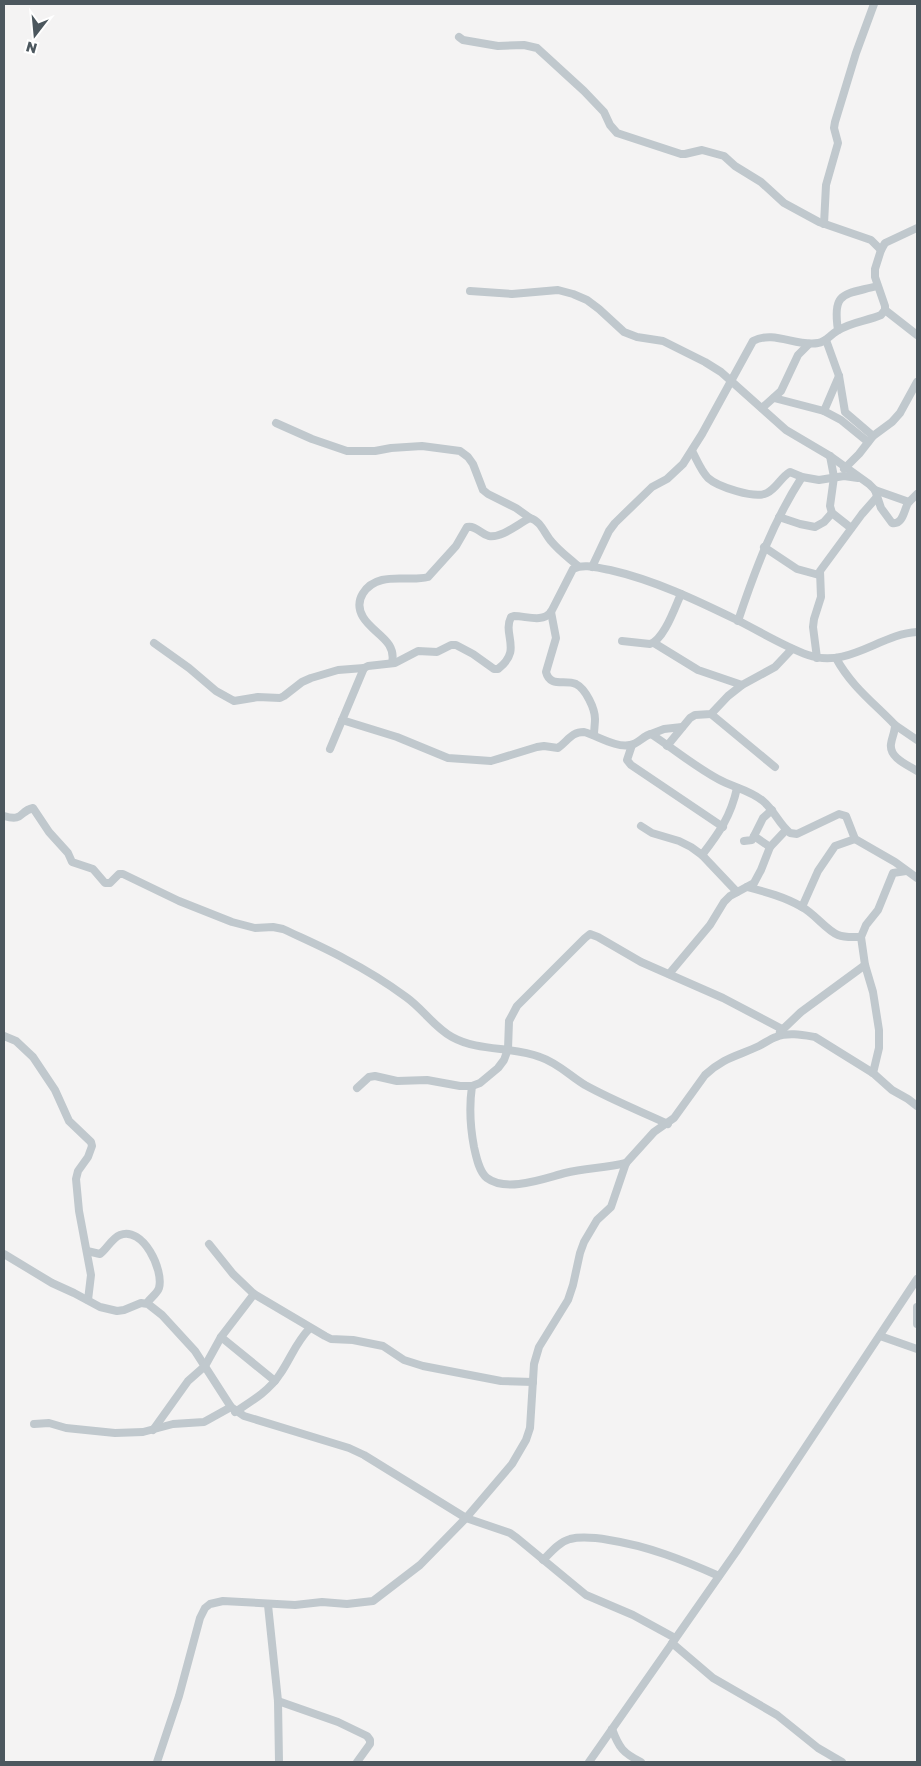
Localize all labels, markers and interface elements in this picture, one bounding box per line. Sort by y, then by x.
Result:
north arrow [10,10,60,60]
text: N [24,38,39,58]

